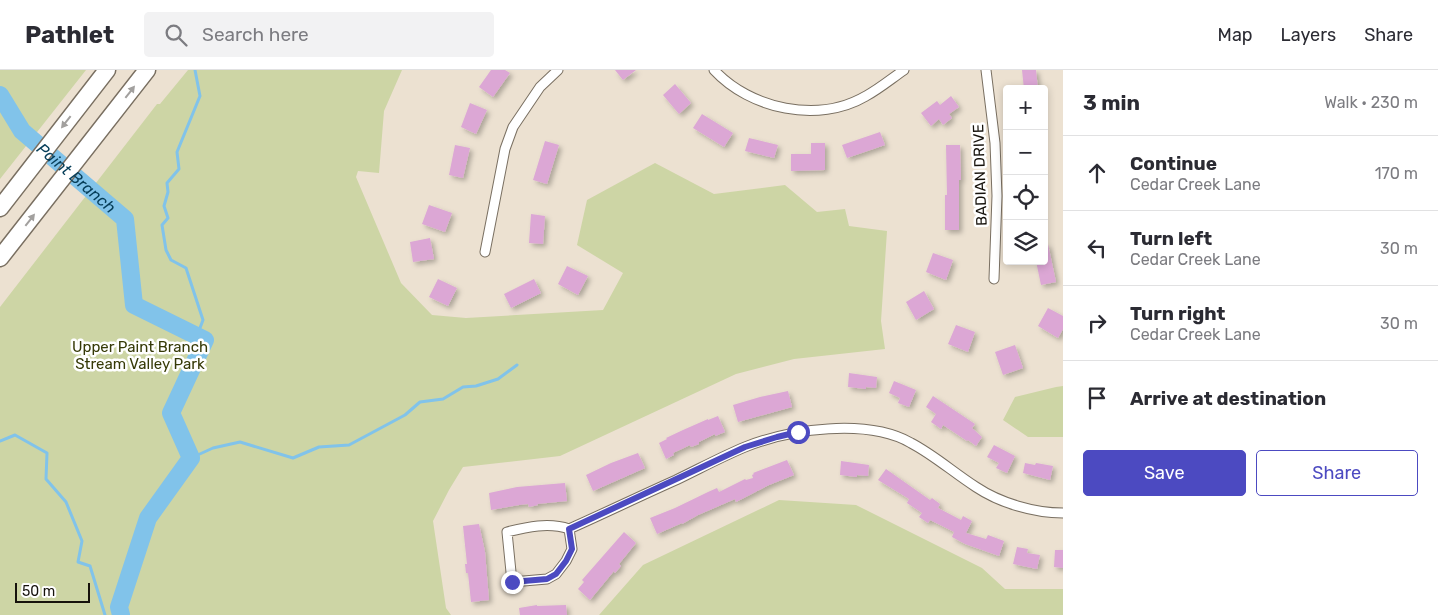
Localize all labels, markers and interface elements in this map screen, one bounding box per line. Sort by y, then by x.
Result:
search box [144,12,494,57]
text: Pathlet [25,21,114,49]
icon: search [162,21,190,49]
text: Search here [202,23,309,46]
text: Map [1218,24,1253,46]
text: Layers [1281,24,1336,46]
text: Share [1364,24,1413,46]
one-way arrow [125,85,135,99]
map controls [1003,85,1048,265]
button: + [1003,85,1048,130]
text: 3 min [1083,90,1140,115]
text: Walk · 230 m [1324,93,1418,112]
one-way arrow [61,115,72,128]
street label: BADIAN DRIVE [969,124,991,226]
button: − [1003,130,1048,175]
water label: Paint Branch [33,139,120,217]
text: Continue [1130,152,1217,175]
icon: ahead [1083,159,1111,187]
text: 170 m [1375,164,1418,183]
button: locate [1003,175,1048,220]
text: Cedar Creek Lane [1130,175,1261,194]
one-way arrow [25,213,35,227]
button: layers [1003,220,1048,265]
text: Turn left [1130,227,1212,250]
icon: left [1083,234,1111,262]
text: 30 m [1380,239,1418,258]
text: Cedar Creek Lane [1130,250,1261,269]
text: Turn right [1130,302,1225,325]
icon: right [1083,309,1111,337]
text: 30 m [1380,314,1418,333]
text: Cedar Creek Lane [1130,325,1261,344]
park label: Upper Paint Branch Stream Valley Park [72,338,208,373]
icon: arrive [1083,384,1111,412]
text: Arrive at destination [1130,387,1326,410]
route start [787,421,810,444]
button: Save [1083,450,1246,496]
button: Share [1256,450,1418,496]
route end [501,571,524,594]
scale bar [15,580,90,603]
text: 50 m [22,583,55,600]

